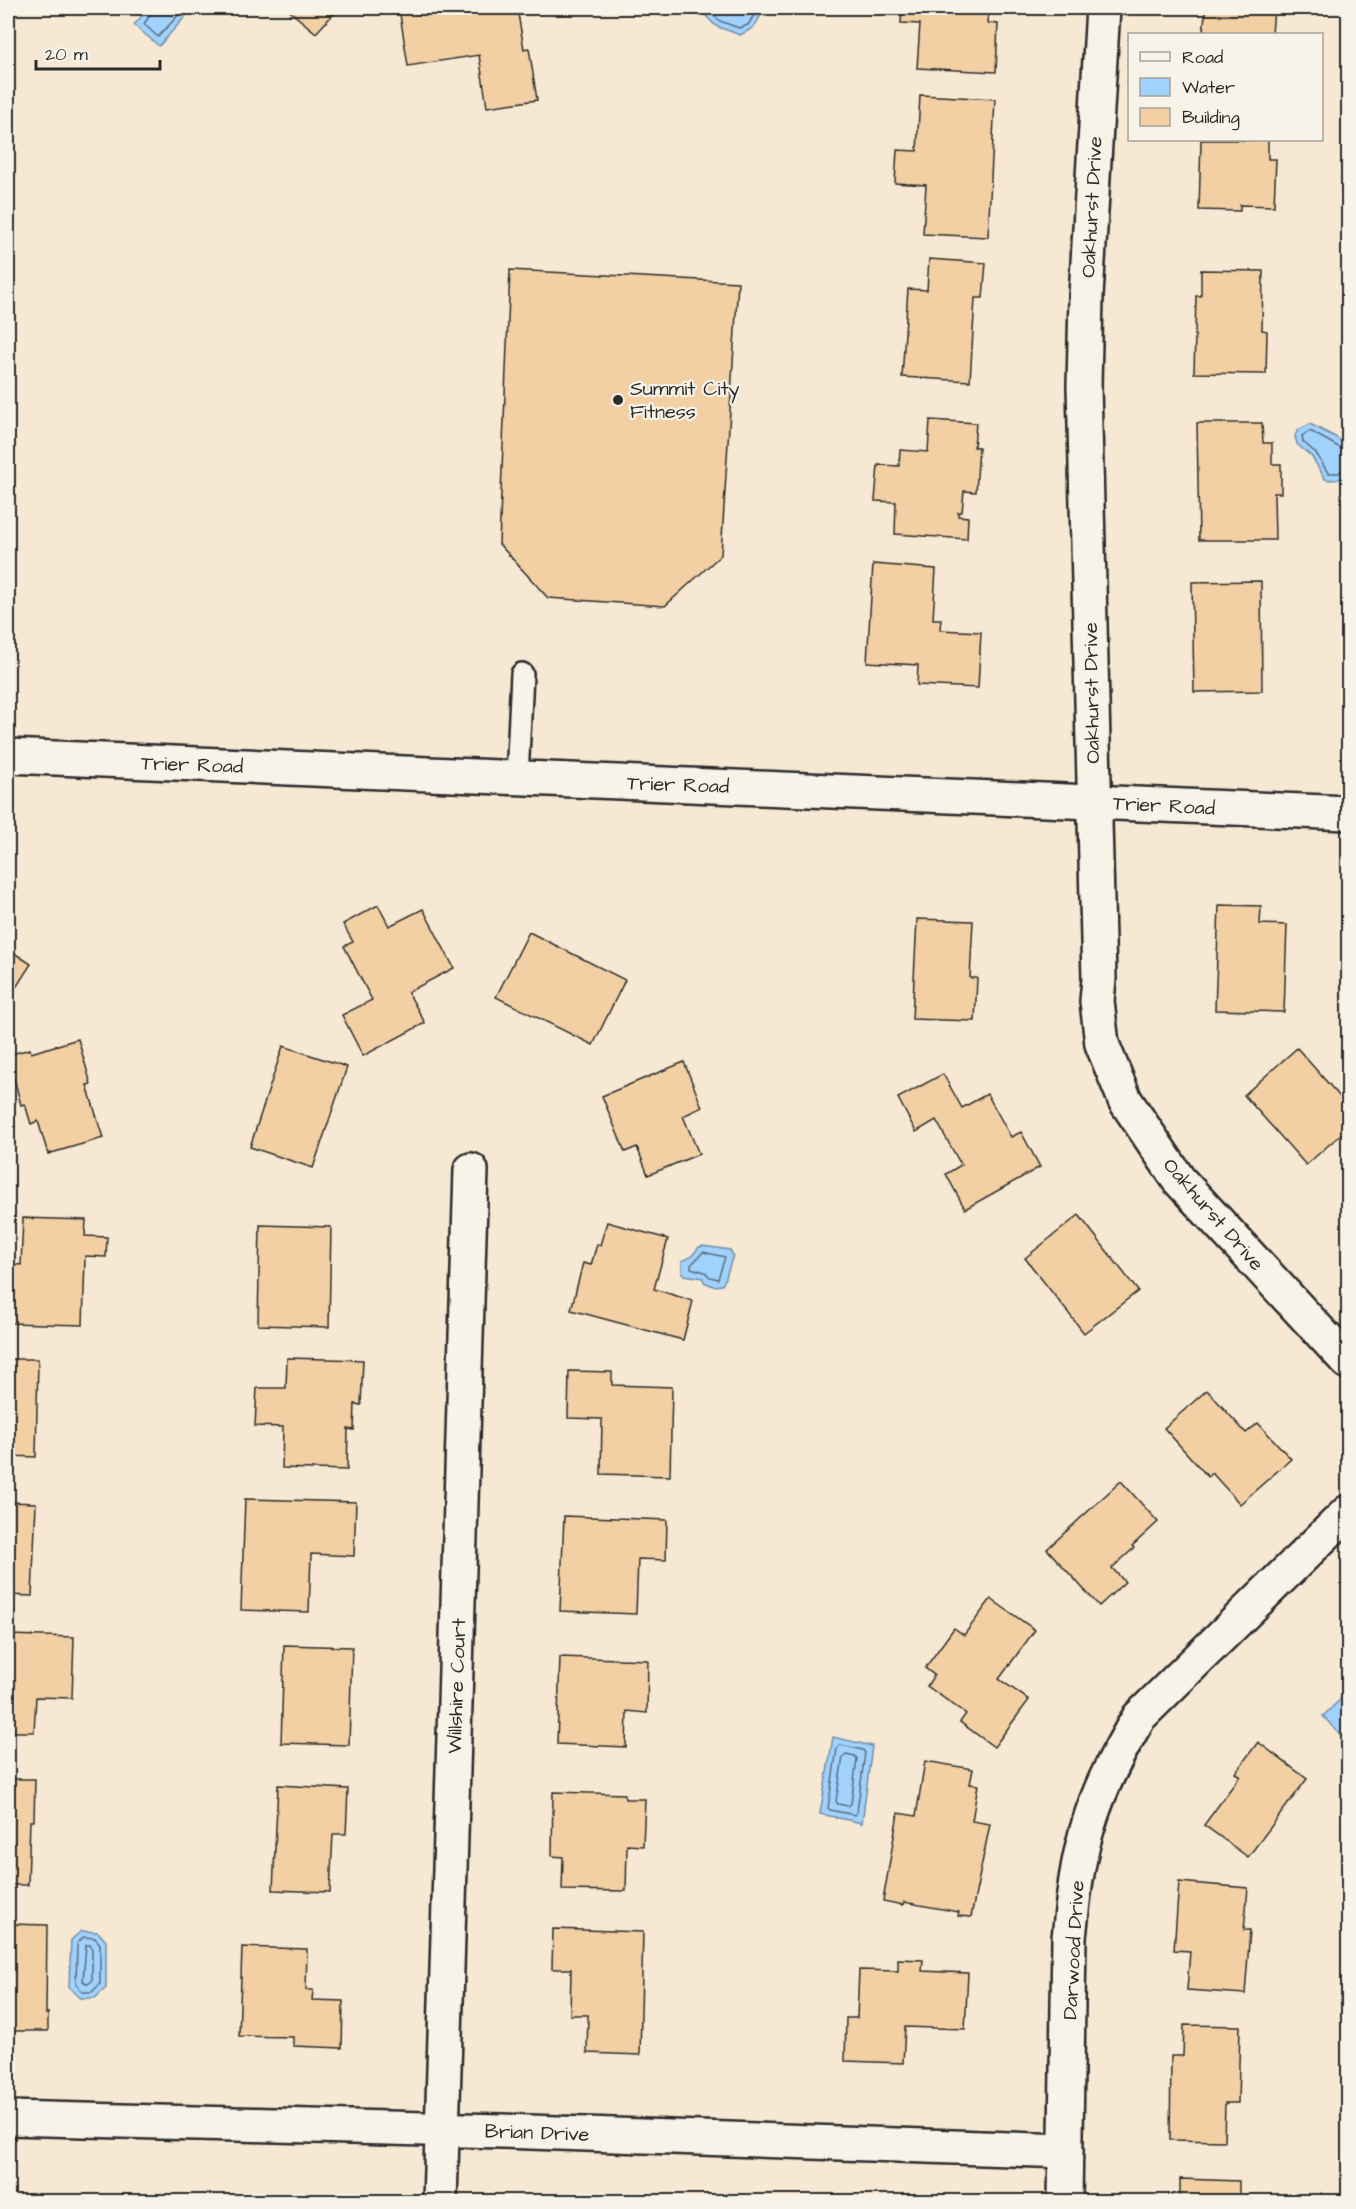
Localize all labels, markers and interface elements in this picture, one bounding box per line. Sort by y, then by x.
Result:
scale bar [36,33,160,71]
legend [1128,33,1323,141]
text: 20 m [45,42,88,67]
text: Road [1182,45,1223,70]
text: Water [1182,75,1235,100]
text: Building [1182,105,1240,131]
street label: Oakhurst Drive [1074,136,1110,278]
place label: Summit City Fitness [630,375,740,426]
marker: Summit City Fitness [611,393,625,407]
street label: Oakhurst Drive [1077,622,1107,764]
street label: Trier Road [140,749,244,781]
street label: Trier Road [626,769,730,801]
street label: Trier Road [1112,789,1216,823]
street label: Oakhurst Drive [1156,1152,1270,1277]
street label: Willshire Court [441,1618,473,1754]
street label: Darwood Drive [1056,1880,1092,2020]
street label: Brian Drive [484,2117,590,2149]

